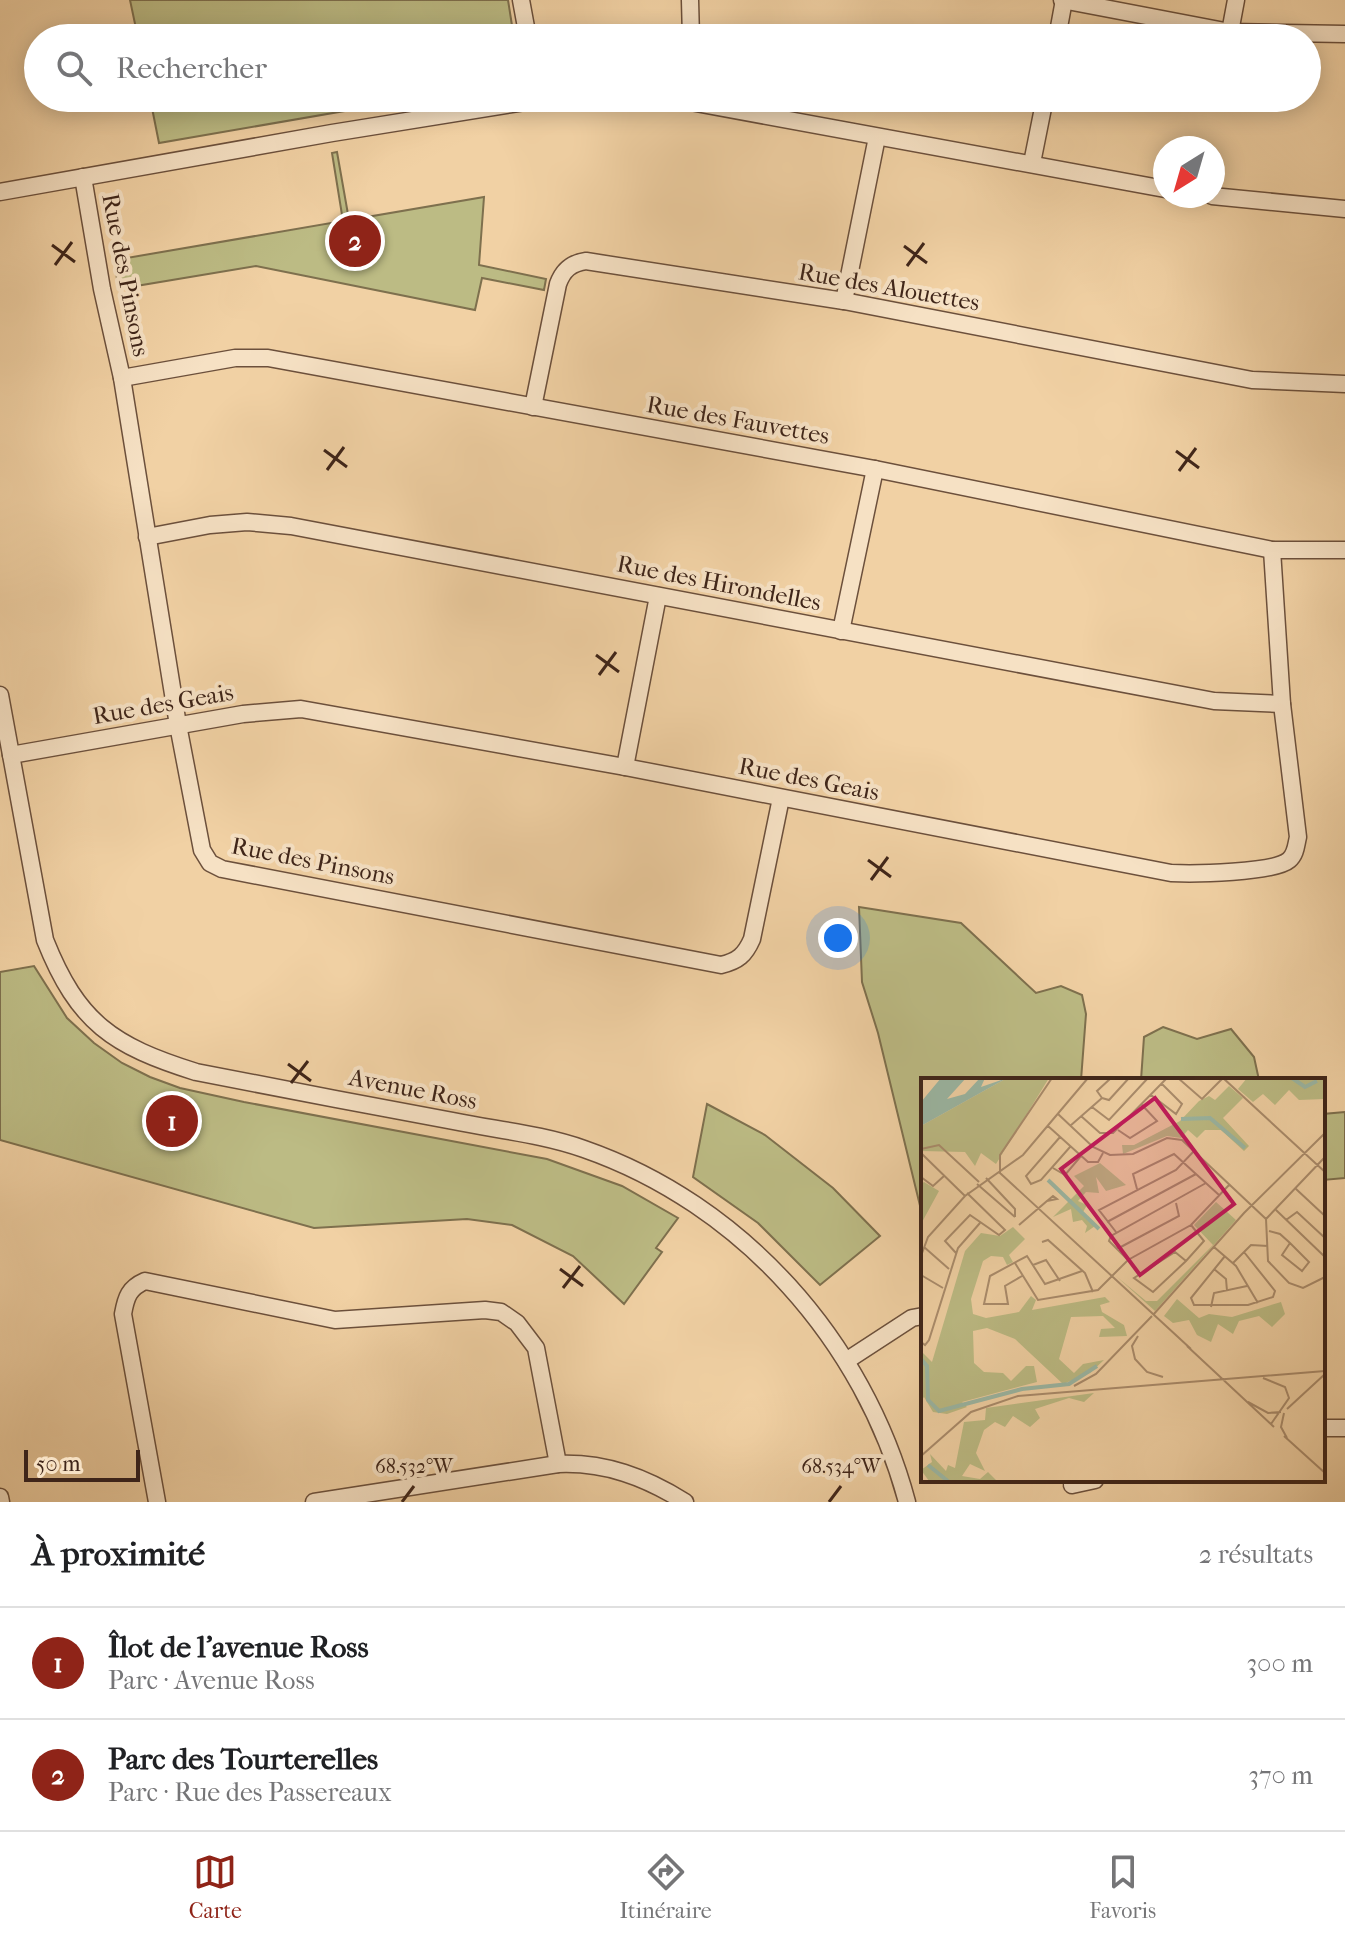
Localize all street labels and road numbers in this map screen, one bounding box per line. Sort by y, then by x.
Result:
street label: Rue des Pinsons [96,191,156,359]
street label: Rue des Alouettes [796,257,982,317]
street label: Rue des Fauvettes [645,390,832,450]
street label: Rue des Hirondelles [615,549,823,617]
street label: Rue des Geais [90,678,236,730]
street label: Rue des Geais [736,752,882,806]
street label: Rue des Pinsons [229,831,397,891]
street label: Avenue Ross [346,1063,479,1115]

